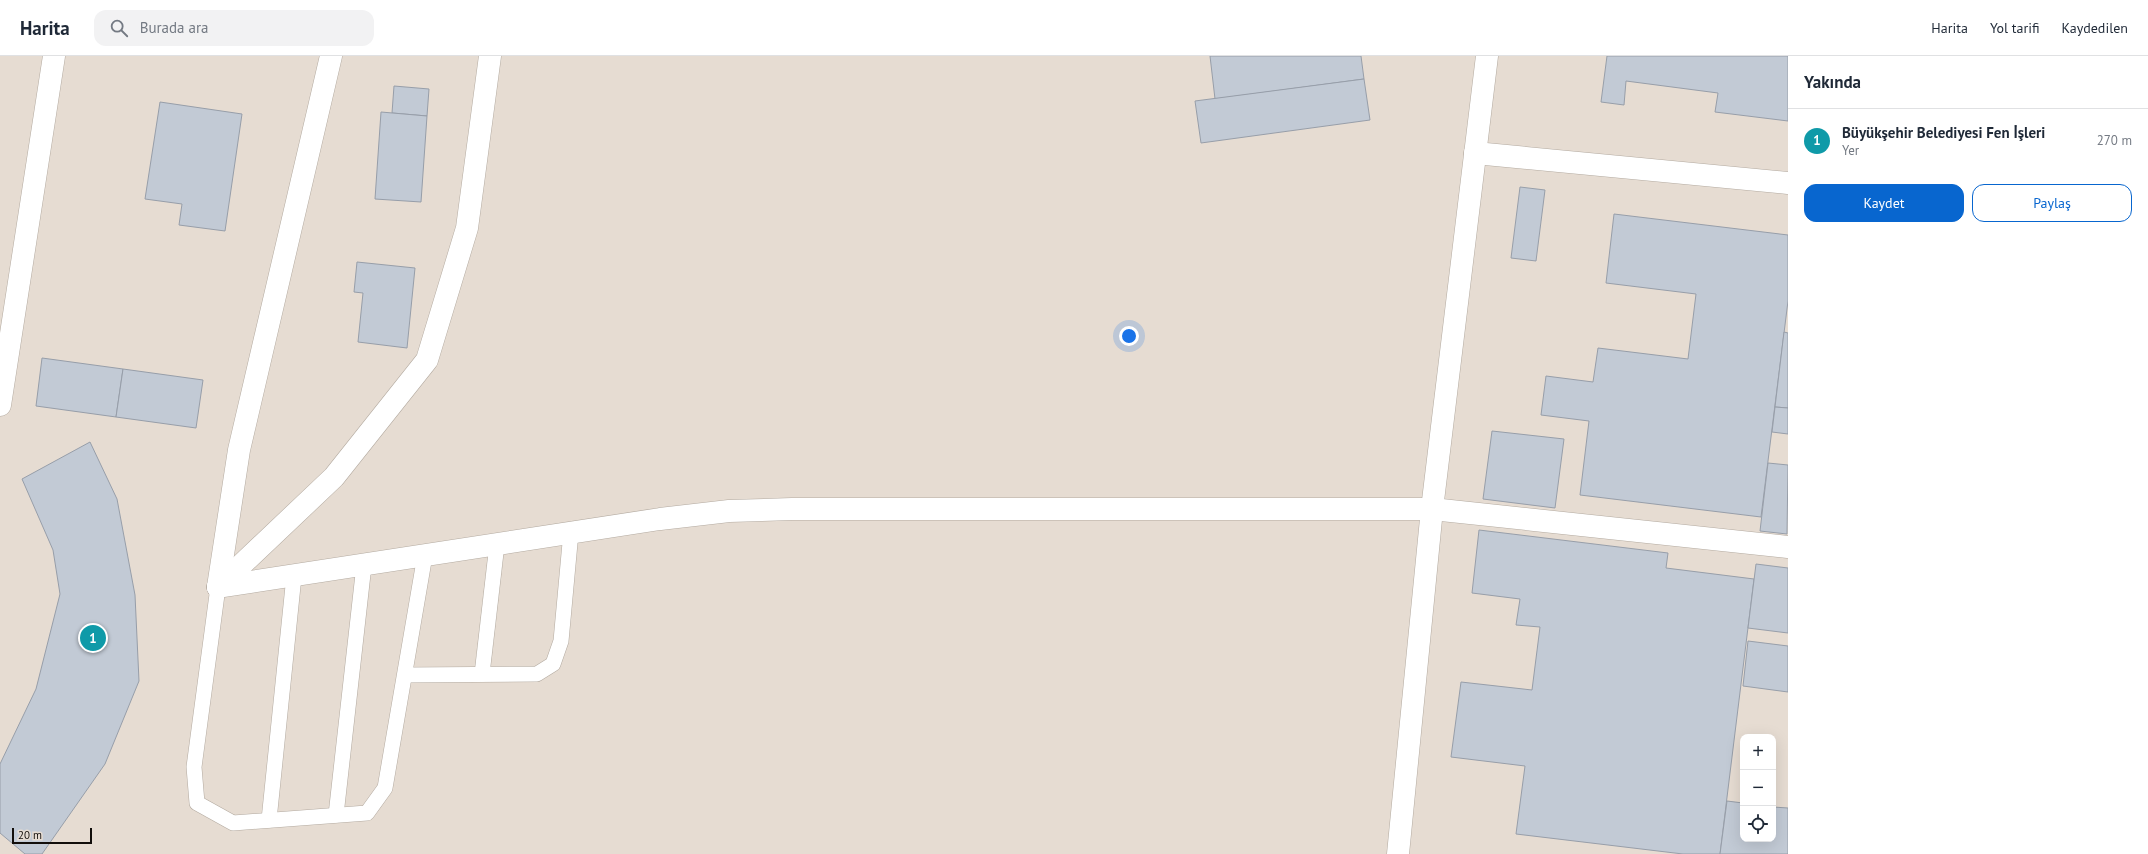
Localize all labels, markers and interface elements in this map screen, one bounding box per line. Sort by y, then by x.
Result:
search box [94,10,374,46]
text: Harita [20,16,70,40]
icon: search [108,17,130,39]
text: Burada ara [140,18,209,37]
text: Harita [1931,19,1968,37]
text: Yol tarifi [1990,19,2040,37]
text: Kaydedilen [2062,19,2128,37]
text: Yakında [1804,71,1861,93]
text: Büyükşehir Belediyesi Fen İşleri [1842,123,2045,142]
text: 1 [1813,132,1821,149]
text: 270 m [2097,132,2132,149]
text: Yer [1842,142,1859,159]
button: Kaydet [1804,184,1964,222]
button: Paylaş [1972,184,2132,222]
your location [1119,326,1139,346]
pin: 1 [80,623,106,653]
map controls [1740,734,1776,842]
button: + [1740,734,1776,770]
button: − [1740,770,1776,806]
button: locate [1740,806,1776,842]
scale bar [12,826,92,845]
text: 20 m [18,828,42,842]

